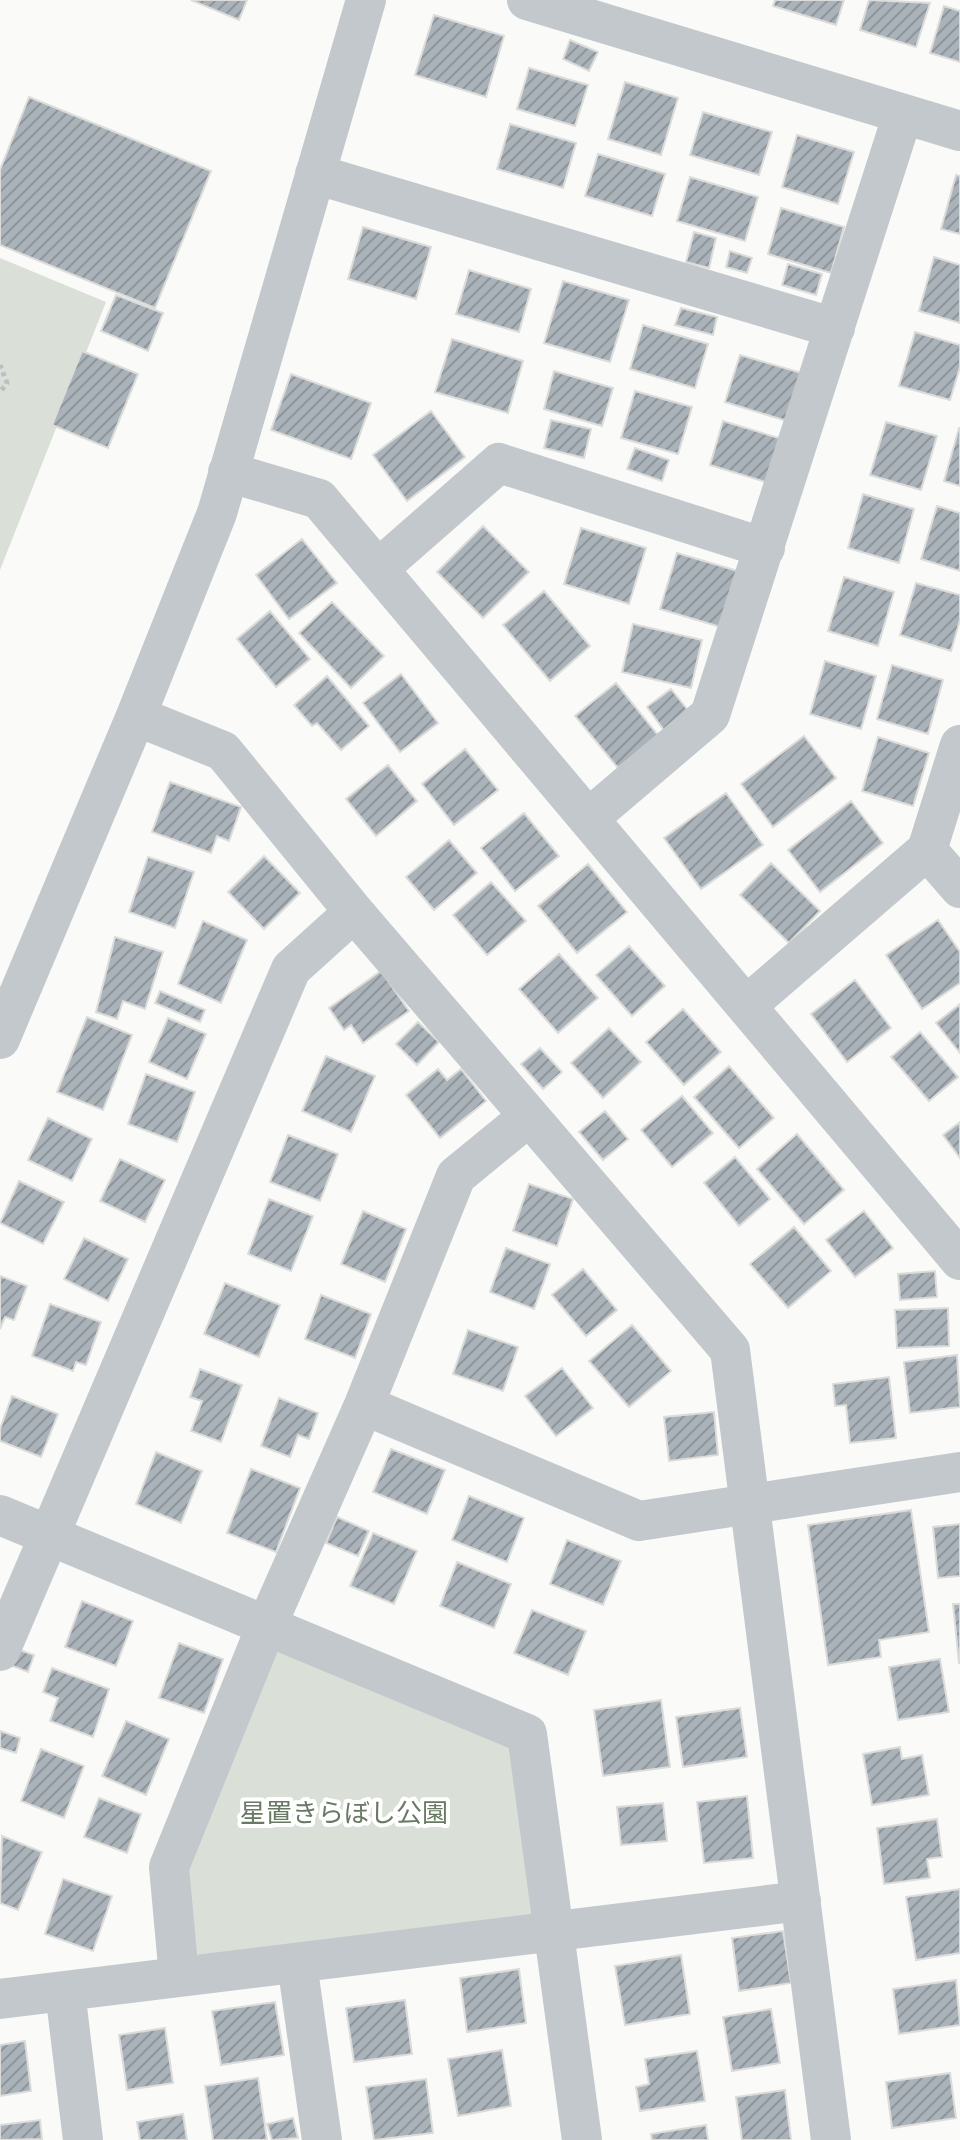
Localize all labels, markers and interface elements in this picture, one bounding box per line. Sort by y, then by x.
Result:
park label: 星置きらぼし公園 [240,1798,448,1829]

